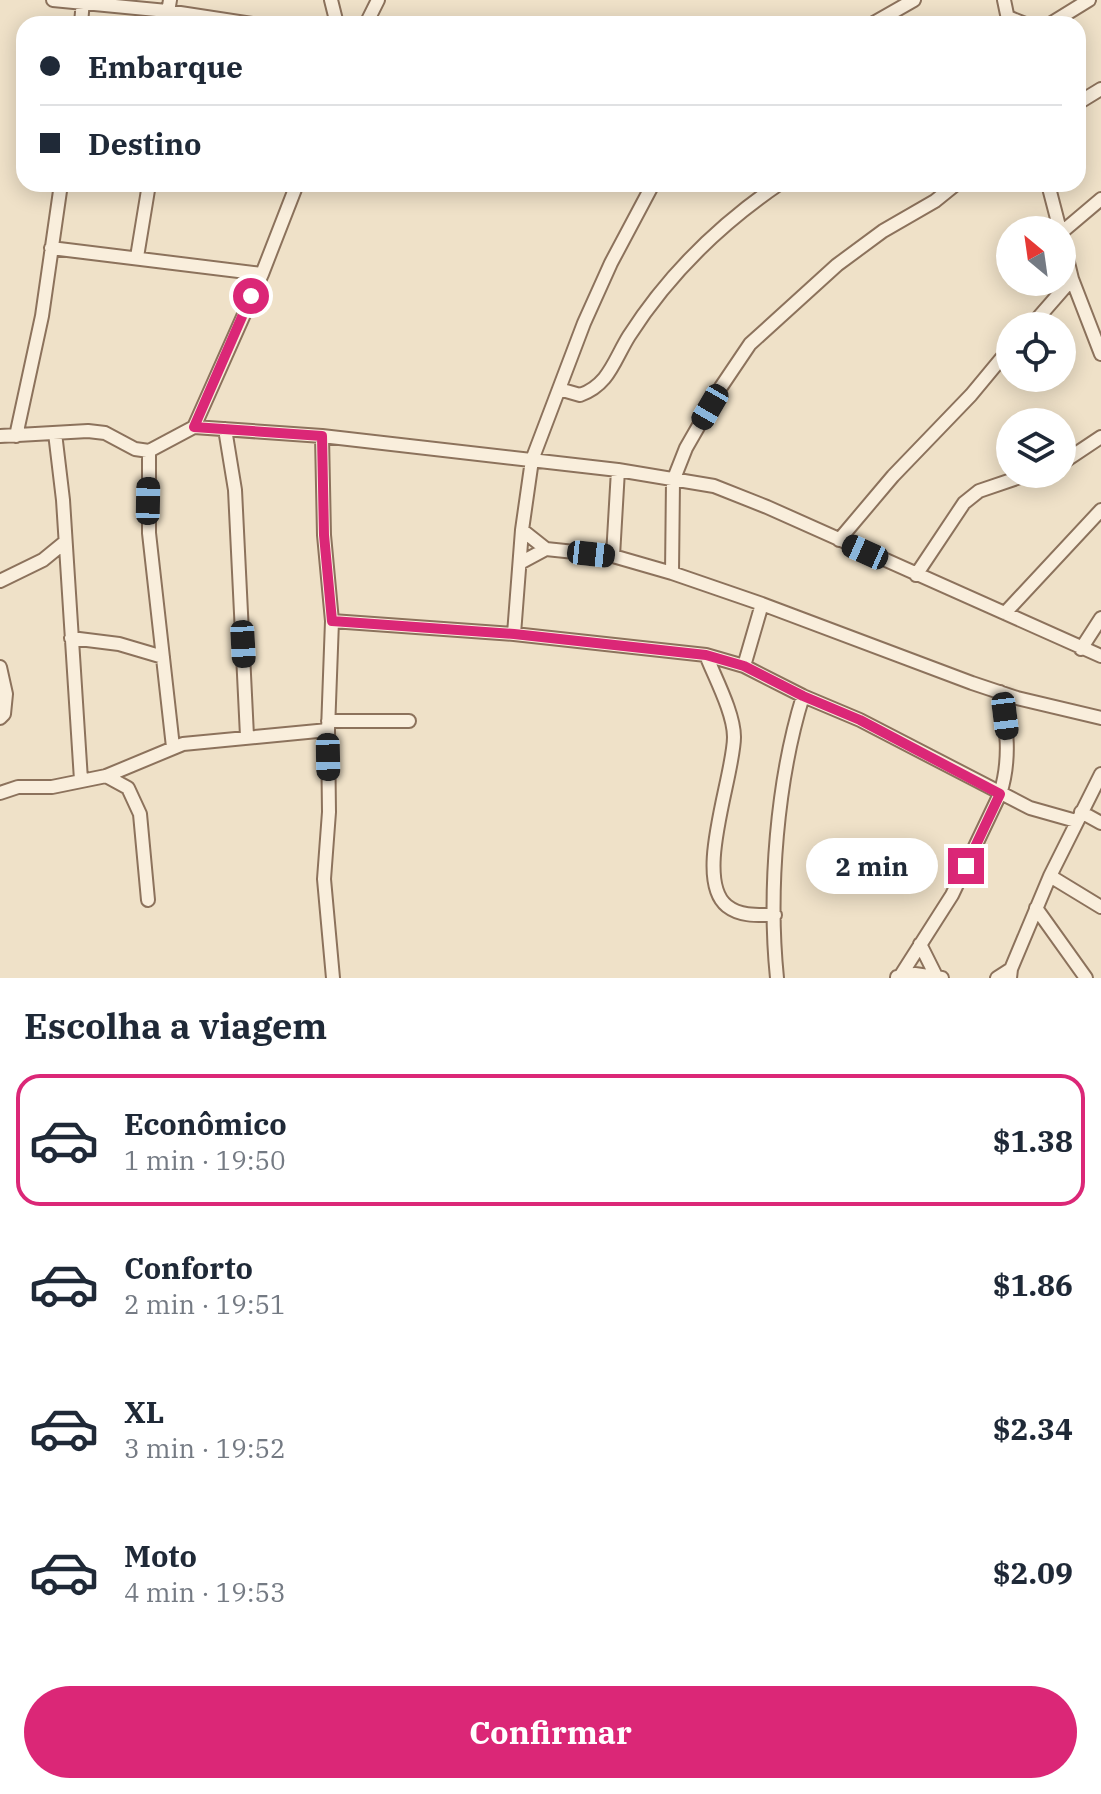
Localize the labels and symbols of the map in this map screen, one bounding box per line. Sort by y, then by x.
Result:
north arrow [996,216,1076,296]
route start [233,278,269,314]
car [688,380,732,434]
car [136,477,160,525]
car [838,531,892,573]
car [566,540,616,568]
car [230,619,256,669]
car [990,691,1020,741]
car [316,733,340,781]
callout: 2 min [806,838,938,894]
route end [948,848,984,884]

